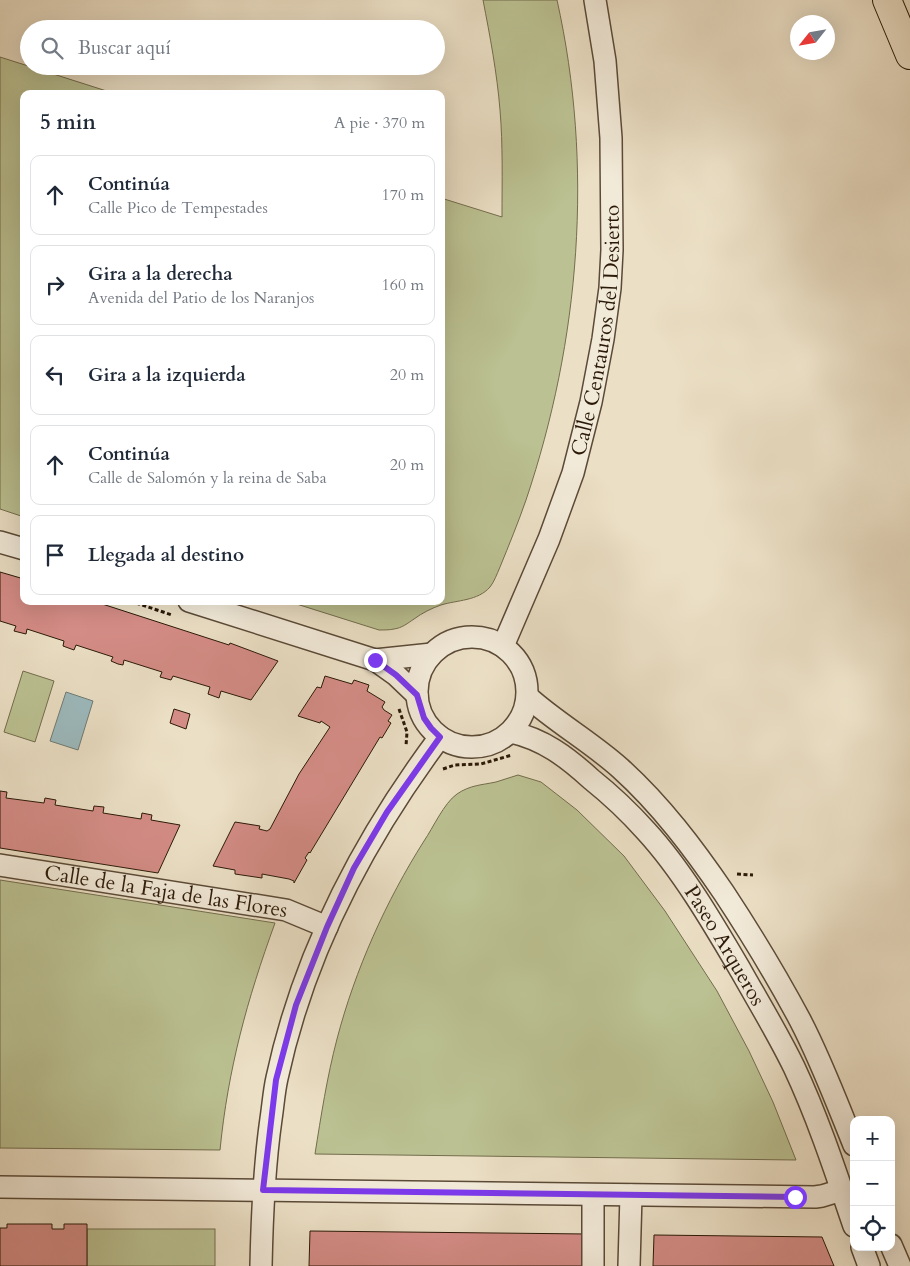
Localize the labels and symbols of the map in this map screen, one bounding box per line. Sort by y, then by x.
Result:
north arrow [790,15,835,60]
street label: Calle Centauros del Desierto [564,204,627,459]
route end [364,649,387,672]
street label: Calle de la Faja de las Flores [42,858,289,925]
street label: Paseo Arqueros [677,880,772,1011]
route start [784,1186,807,1209]

